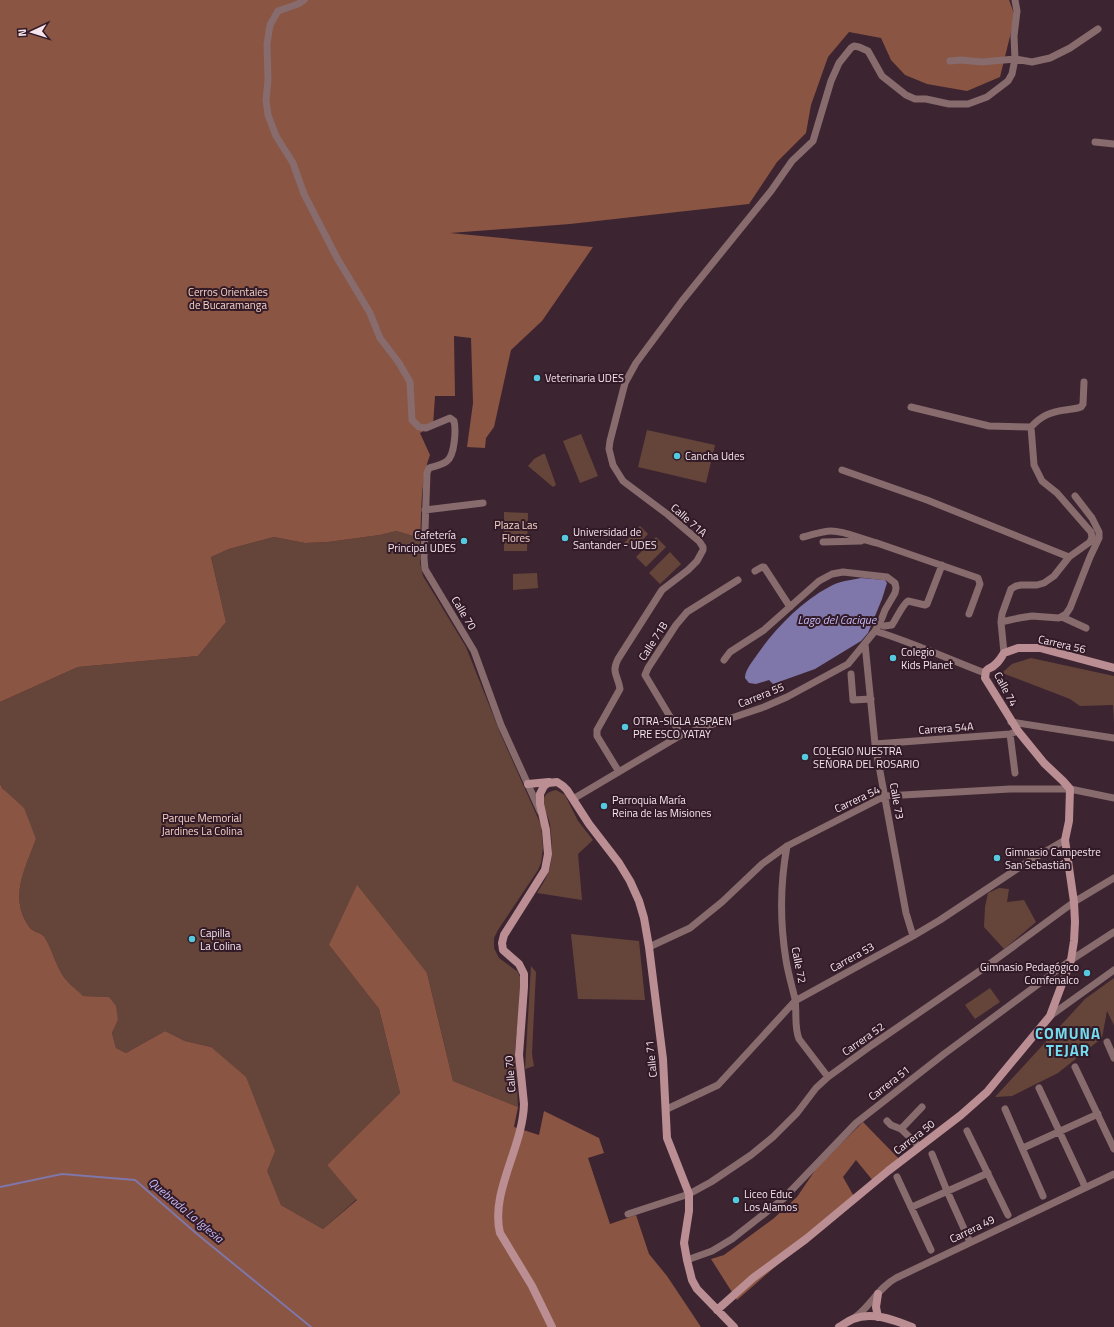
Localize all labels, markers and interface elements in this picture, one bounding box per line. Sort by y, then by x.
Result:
north arrow [12,12,52,52]
text: N [14,28,30,37]
park label: Cerros Orientales de Bucaramanga [188,284,268,313]
place label: Veterinaria UDES [545,370,624,386]
marker: Veterinaria UDES [532,373,542,383]
place label: Cancha Udes [685,448,745,464]
marker: Cancha Udes [672,451,682,461]
street label: Calle 71A [667,500,711,541]
park label: Plaza Las Flores [494,517,538,546]
place label: Universidad de Santander - UDES [573,524,657,553]
place label: Cafetería Principal UDES [388,527,456,556]
marker: Universidad de Santander - UDES [560,533,570,543]
marker: Cafetería Principal UDES [459,536,469,546]
street label: Calle 70 [448,593,480,633]
water label: Lago del Cacique [798,610,878,629]
street label: Calle 71B [634,618,672,664]
street label: Carrera 56 [1037,631,1087,657]
place label: Colegio Kids Planet [901,644,953,673]
marker: Colegio Kids Planet [888,653,898,663]
street label: Calle 74 [990,669,1022,709]
street label: Carrera 55 [735,678,787,712]
place label: OTRA-SIGLA ASPAEN PRE ESCO YATAY [633,713,732,742]
street label: Carrera 54A [918,718,975,738]
marker: OTRA-SIGLA ASPAEN PRE ESCO YATAY [620,722,630,732]
place label: COLEGIO NUESTRA SEÑORA DEL ROSARIO [813,743,919,772]
marker: COLEGIO NUESTRA SEÑORA DEL ROSARIO [800,752,810,762]
street label: Carrera 54 [832,781,882,817]
street label: Calle 73 [886,781,908,821]
place label: Parroquia María Reina de las Misiones [612,792,711,821]
marker: Parroquia María Reina de las Misiones [599,801,609,811]
park label: Parque Memorial Jardines La Colina [162,810,243,839]
place label: Gimnasio Campestre San Sebastián [1005,844,1101,873]
marker: Gimnasio Campestre San Sebastián [992,853,1002,863]
place label: Capilla La Colina [200,925,242,954]
marker: Capilla La Colina [187,934,197,944]
street label: Carrera 53 [827,938,877,976]
street label: Calle 72 [788,945,810,985]
place label: Gimnasio Pedagógico Comfenalco [980,959,1079,988]
marker: Gimnasio Pedagógico Comfenalco [1082,968,1092,978]
street label: Carrera 52 [839,1019,887,1059]
district label: COMUNA TEJAR [1035,1022,1101,1062]
street label: Calle 71 [641,1040,661,1078]
street label: Calle 70 [500,1055,520,1093]
street label: Carrera 51 [865,1062,913,1104]
street label: Carrera 50 [890,1116,938,1158]
water label: Quebrada La Iglesia [144,1173,229,1248]
place label: Liceo Educ Los Alamos [744,1186,797,1215]
marker: Liceo Educ Los Alamos [731,1195,741,1205]
street label: Carrera 49 [947,1211,997,1247]

